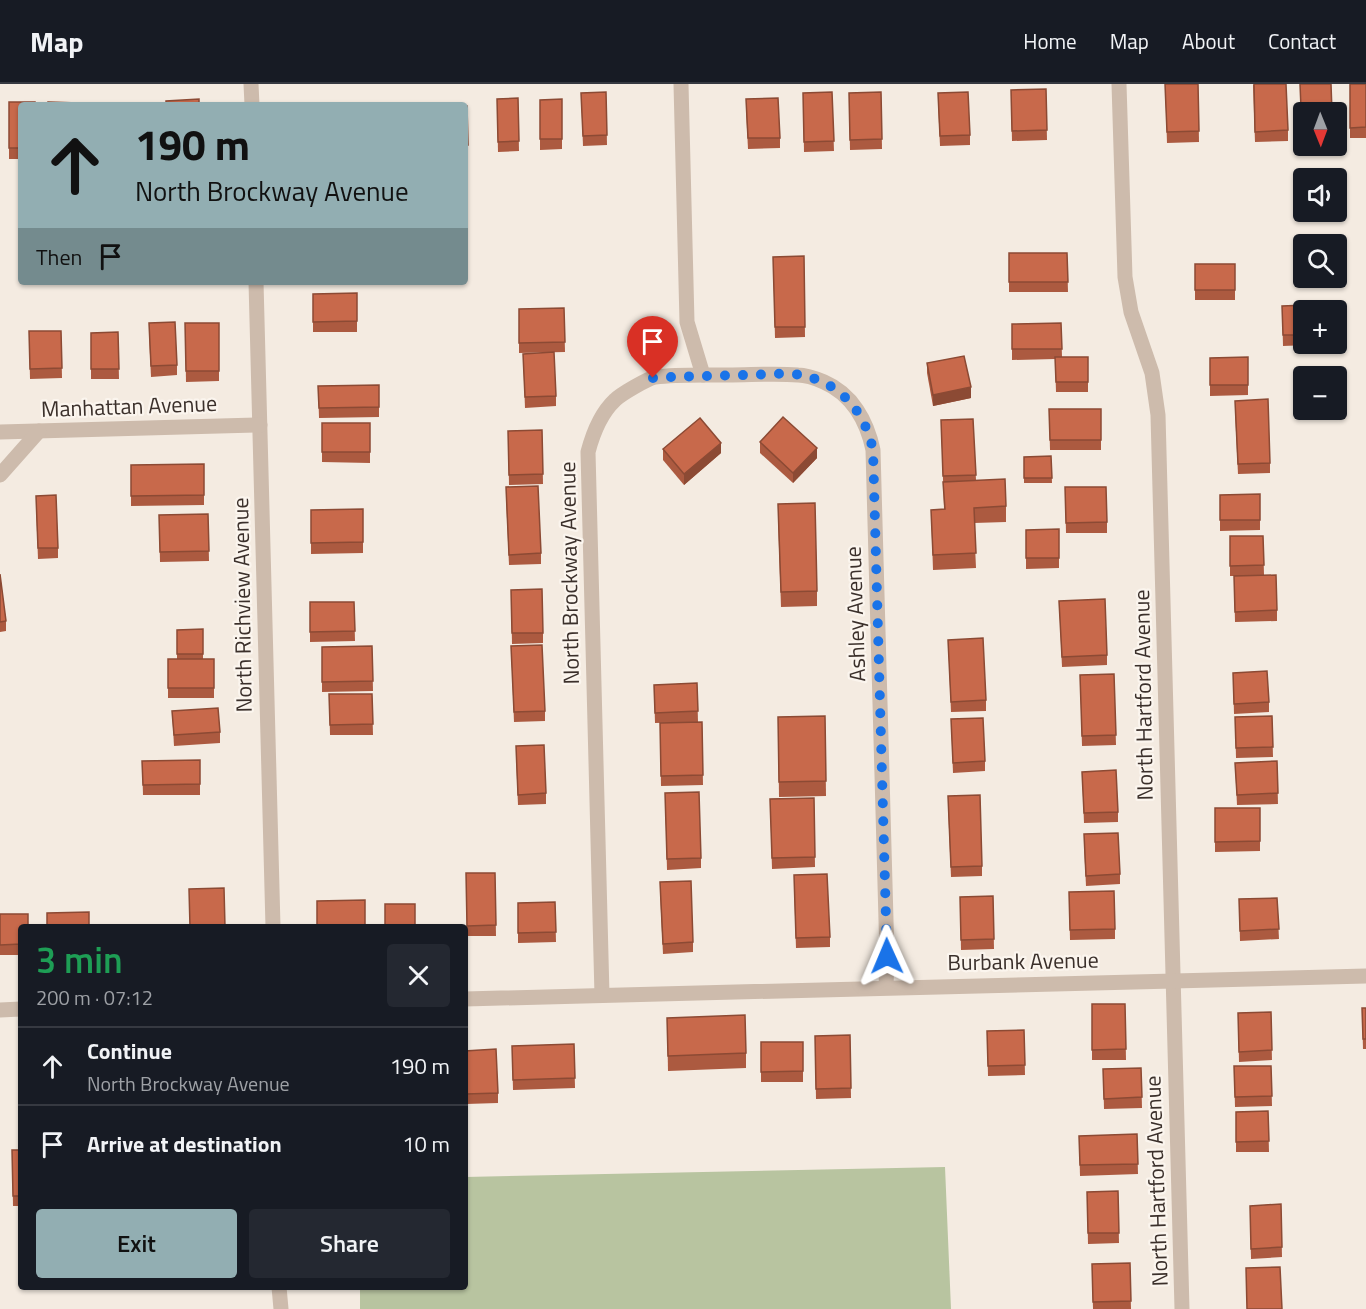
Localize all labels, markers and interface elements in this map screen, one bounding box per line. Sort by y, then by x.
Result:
text: Map [30,20,84,63]
text: Home [1023,25,1077,57]
text: Map [1110,25,1149,57]
text: About [1182,25,1235,57]
text: Contact [1268,25,1336,57]
north arrow [1293,102,1347,156]
map controls [1293,102,1347,420]
text: 190 m [135,112,250,176]
icon: ahead [36,126,114,204]
button: sound [1293,168,1347,222]
text: North Brockway Avenue [135,170,409,211]
button: search [1293,234,1347,288]
text: Then [36,240,82,274]
icon: arrive [94,240,127,273]
button: + [1293,300,1347,354]
pin [627,316,678,378]
icon: arrive [636,325,669,358]
button: − [1293,366,1347,420]
street label: Manhattan Avenue [40,386,218,426]
street label: North Brockway Avenue [550,461,588,685]
street label: North Richview Avenue [223,497,261,713]
street label: Ashley Avenue [836,546,874,682]
street label: North Hartford Avenue [1124,589,1162,801]
position arrow [855,924,919,988]
text: 3 min [36,932,123,987]
street label: Burbank Avenue [947,943,1099,979]
button: close [387,944,450,1007]
text: 200 m · 07:12 [36,982,153,1013]
text: Continue [87,1034,172,1068]
text: 190 m [390,1049,450,1083]
icon: ahead [36,1050,69,1083]
text: North Brockway Avenue [87,1068,290,1099]
street label: North Hartford Avenue [1135,1075,1177,1287]
text: Arrive at destination [87,1127,282,1161]
text: 10 m [402,1127,450,1161]
icon: arrive [36,1128,69,1161]
button: Exit [36,1209,237,1278]
button: Share [249,1209,450,1278]

